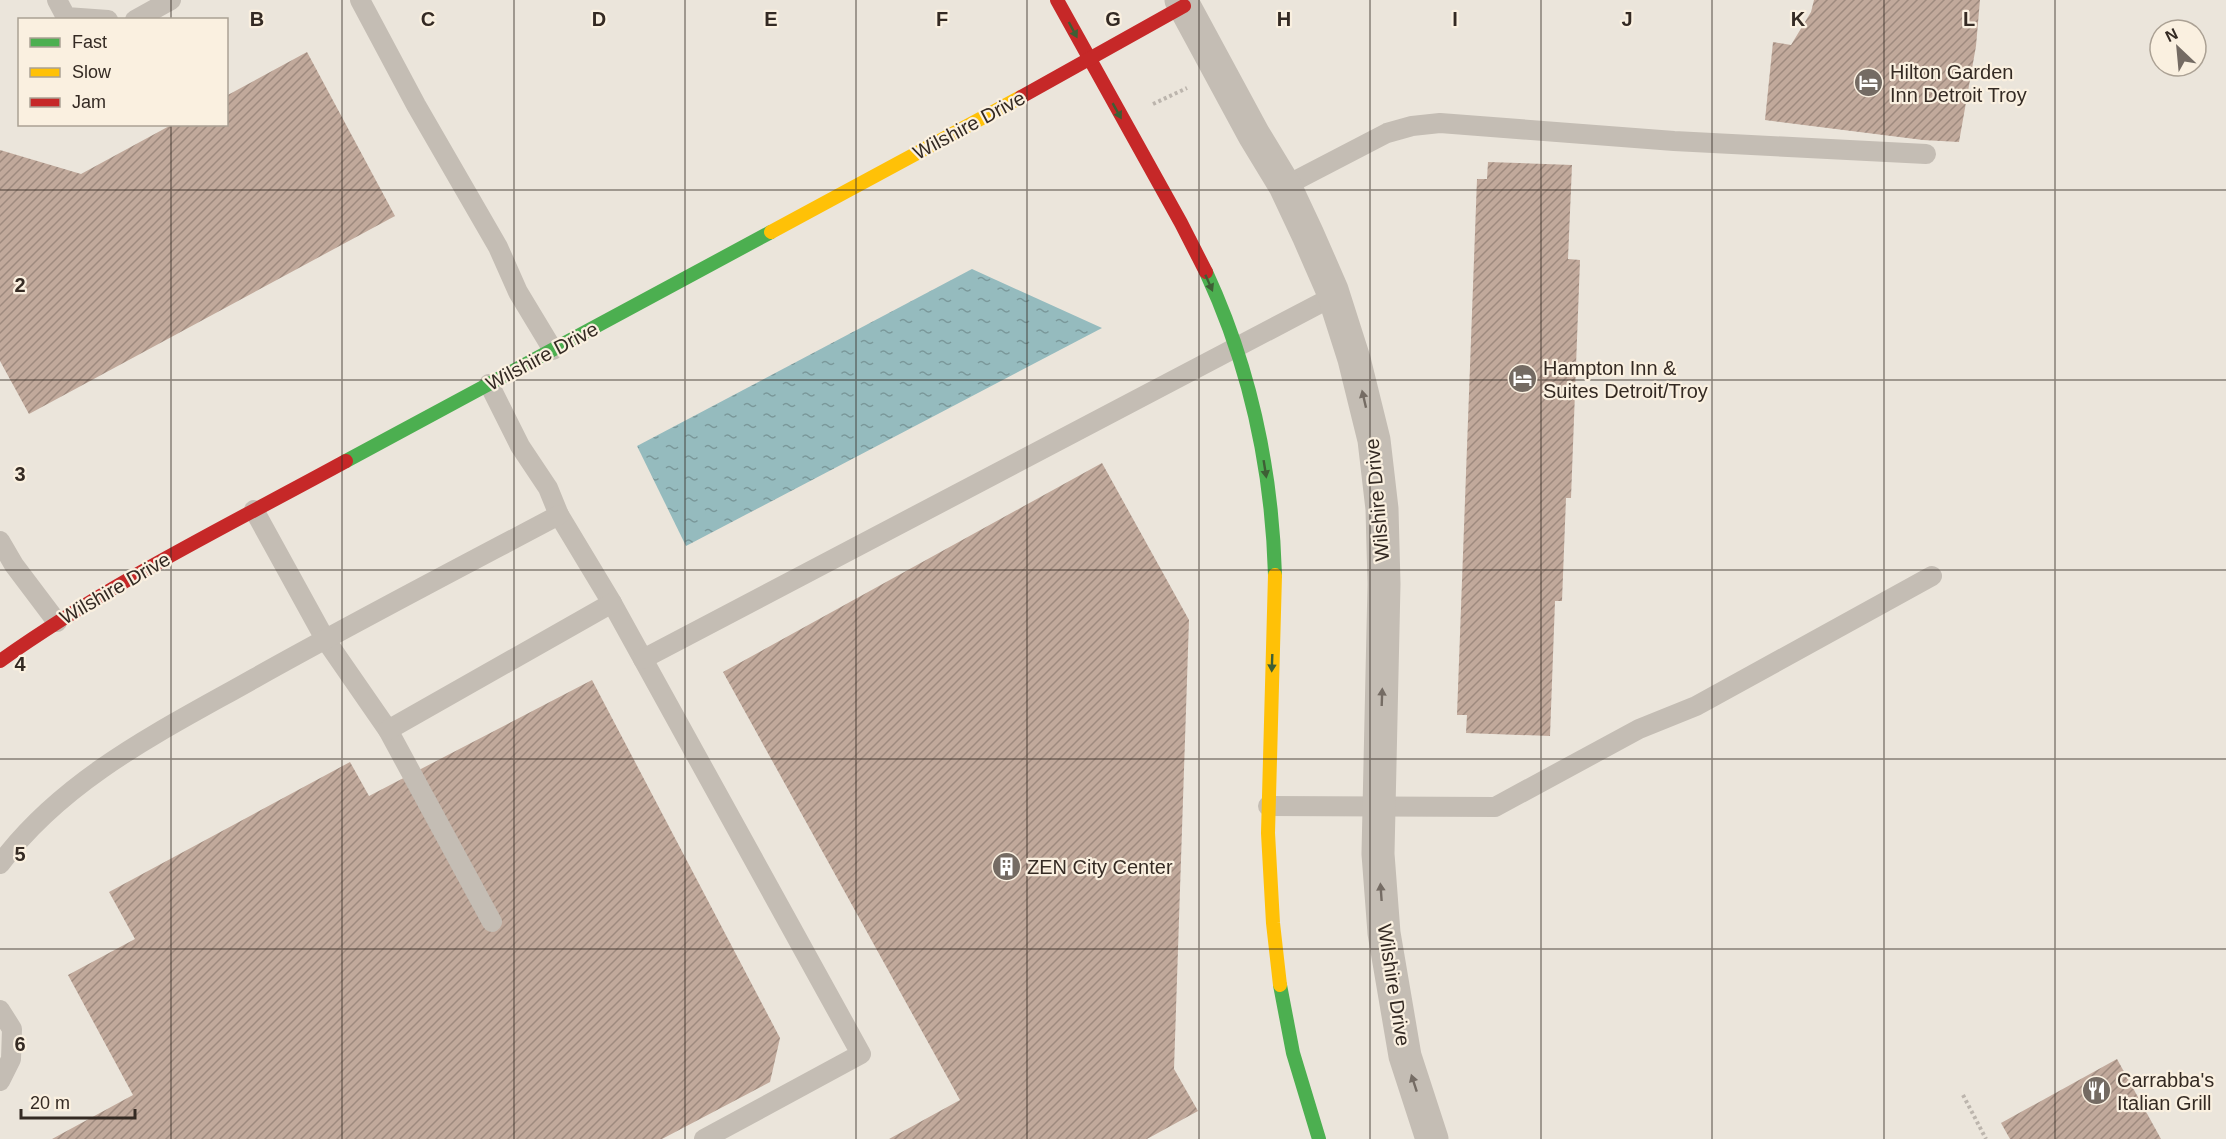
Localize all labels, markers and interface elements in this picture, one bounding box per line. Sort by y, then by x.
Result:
text: B [250,8,264,30]
text: C [421,8,435,30]
text: D [592,8,606,30]
text: E [764,8,778,30]
text: F [936,8,948,30]
text: G [1105,8,1121,30]
text: H [1277,8,1291,30]
text: I [1452,8,1458,30]
text: J [1621,8,1633,30]
text: K [1791,8,1806,30]
text: L [1963,8,1975,30]
legend [18,18,228,126]
north arrow [2148,18,2208,78]
one-way arrow [1068,22,1078,39]
text: N [2163,25,2181,45]
text: Fast [72,32,107,52]
place label: Hilton Garden Inn Detroit Troy [1890,61,2027,106]
text: Slow [72,62,112,82]
hotel icon: Hilton Garden Inn Detroit Troy [1853,67,1885,99]
street label: Wilshire Drive [909,86,1029,164]
text: Jam [72,92,106,112]
one-way arrow [1112,103,1123,119]
text: 2 [14,274,26,296]
one-way arrow [1205,274,1214,291]
street label: Wilshire Drive [482,317,602,395]
place label: Hampton Inn & Suites Detroit/Troy [1543,357,1708,402]
hotel icon: Hampton Inn & Suites Detroit/Troy [1506,363,1538,395]
one-way arrow [1358,390,1368,408]
street label: Wilshire Drive [1361,438,1393,562]
one-way arrow [1261,460,1270,479]
text: 3 [14,463,26,485]
street label: Wilshire Drive [56,548,174,628]
text: 4 [14,653,26,675]
one-way arrow [1267,654,1277,673]
one-way arrow [1378,687,1387,706]
text: 5 [14,843,26,865]
building icon: ZEN City Center [990,851,1022,883]
place label: ZEN City Center [1027,856,1173,878]
one-way arrow [1376,882,1385,901]
street label: Wilshire Drive [1373,922,1415,1048]
text: 6 [14,1033,26,1055]
place label: Carrabba's Italian Grill [2117,1069,2214,1114]
one-way arrow [1409,1074,1418,1092]
restaurant icon: Carrabba's Italian Grill [2080,1075,2112,1107]
scale bar [21,1082,135,1120]
text: 20 m [30,1093,70,1113]

